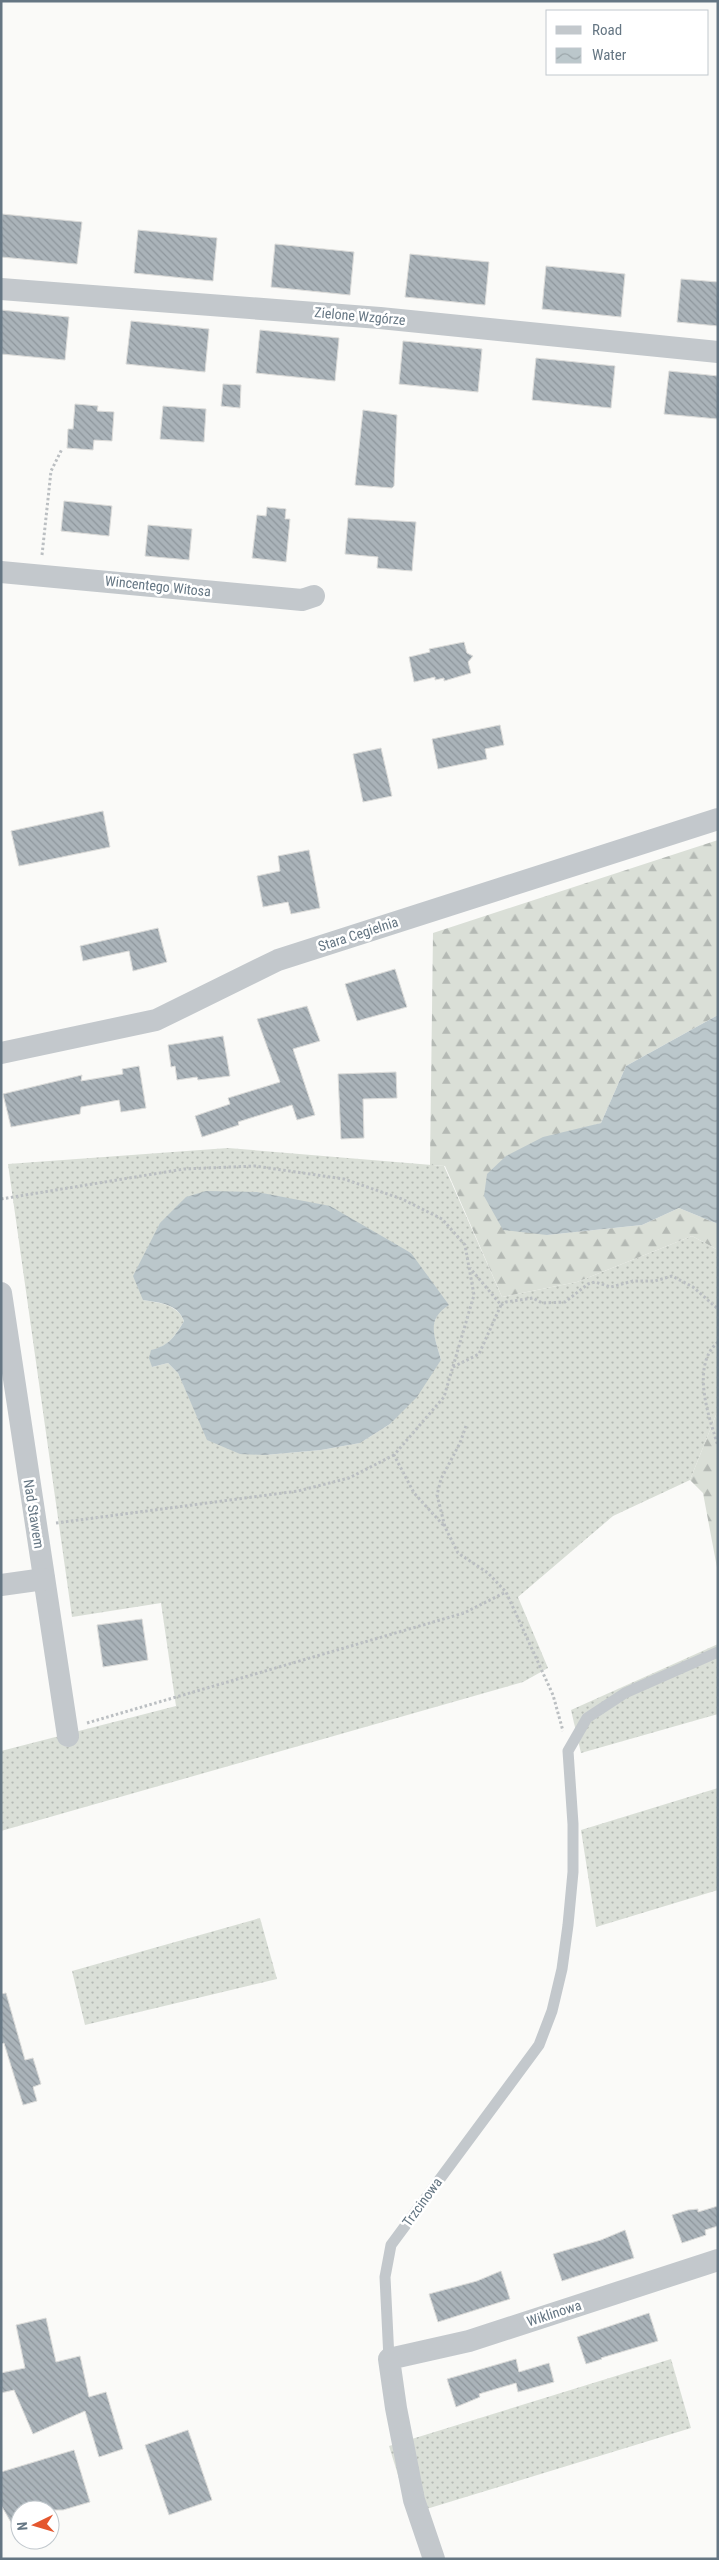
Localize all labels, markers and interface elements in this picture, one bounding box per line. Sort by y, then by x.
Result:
legend [546,10,709,75]
text: Road [592,21,622,39]
text: Water [592,46,627,64]
street label: Zielone Wzgórze [314,304,407,328]
street label: Wincentego Witosa [104,572,212,600]
street label: Stara Cegielnia [316,914,400,954]
street label: Nad Stawem [21,1478,47,1550]
street label: Trzcinowa [399,2174,445,2230]
street label: Wiklinowa [525,2297,583,2329]
north arrow [10,2500,60,2550]
text: N [14,2521,30,2531]

